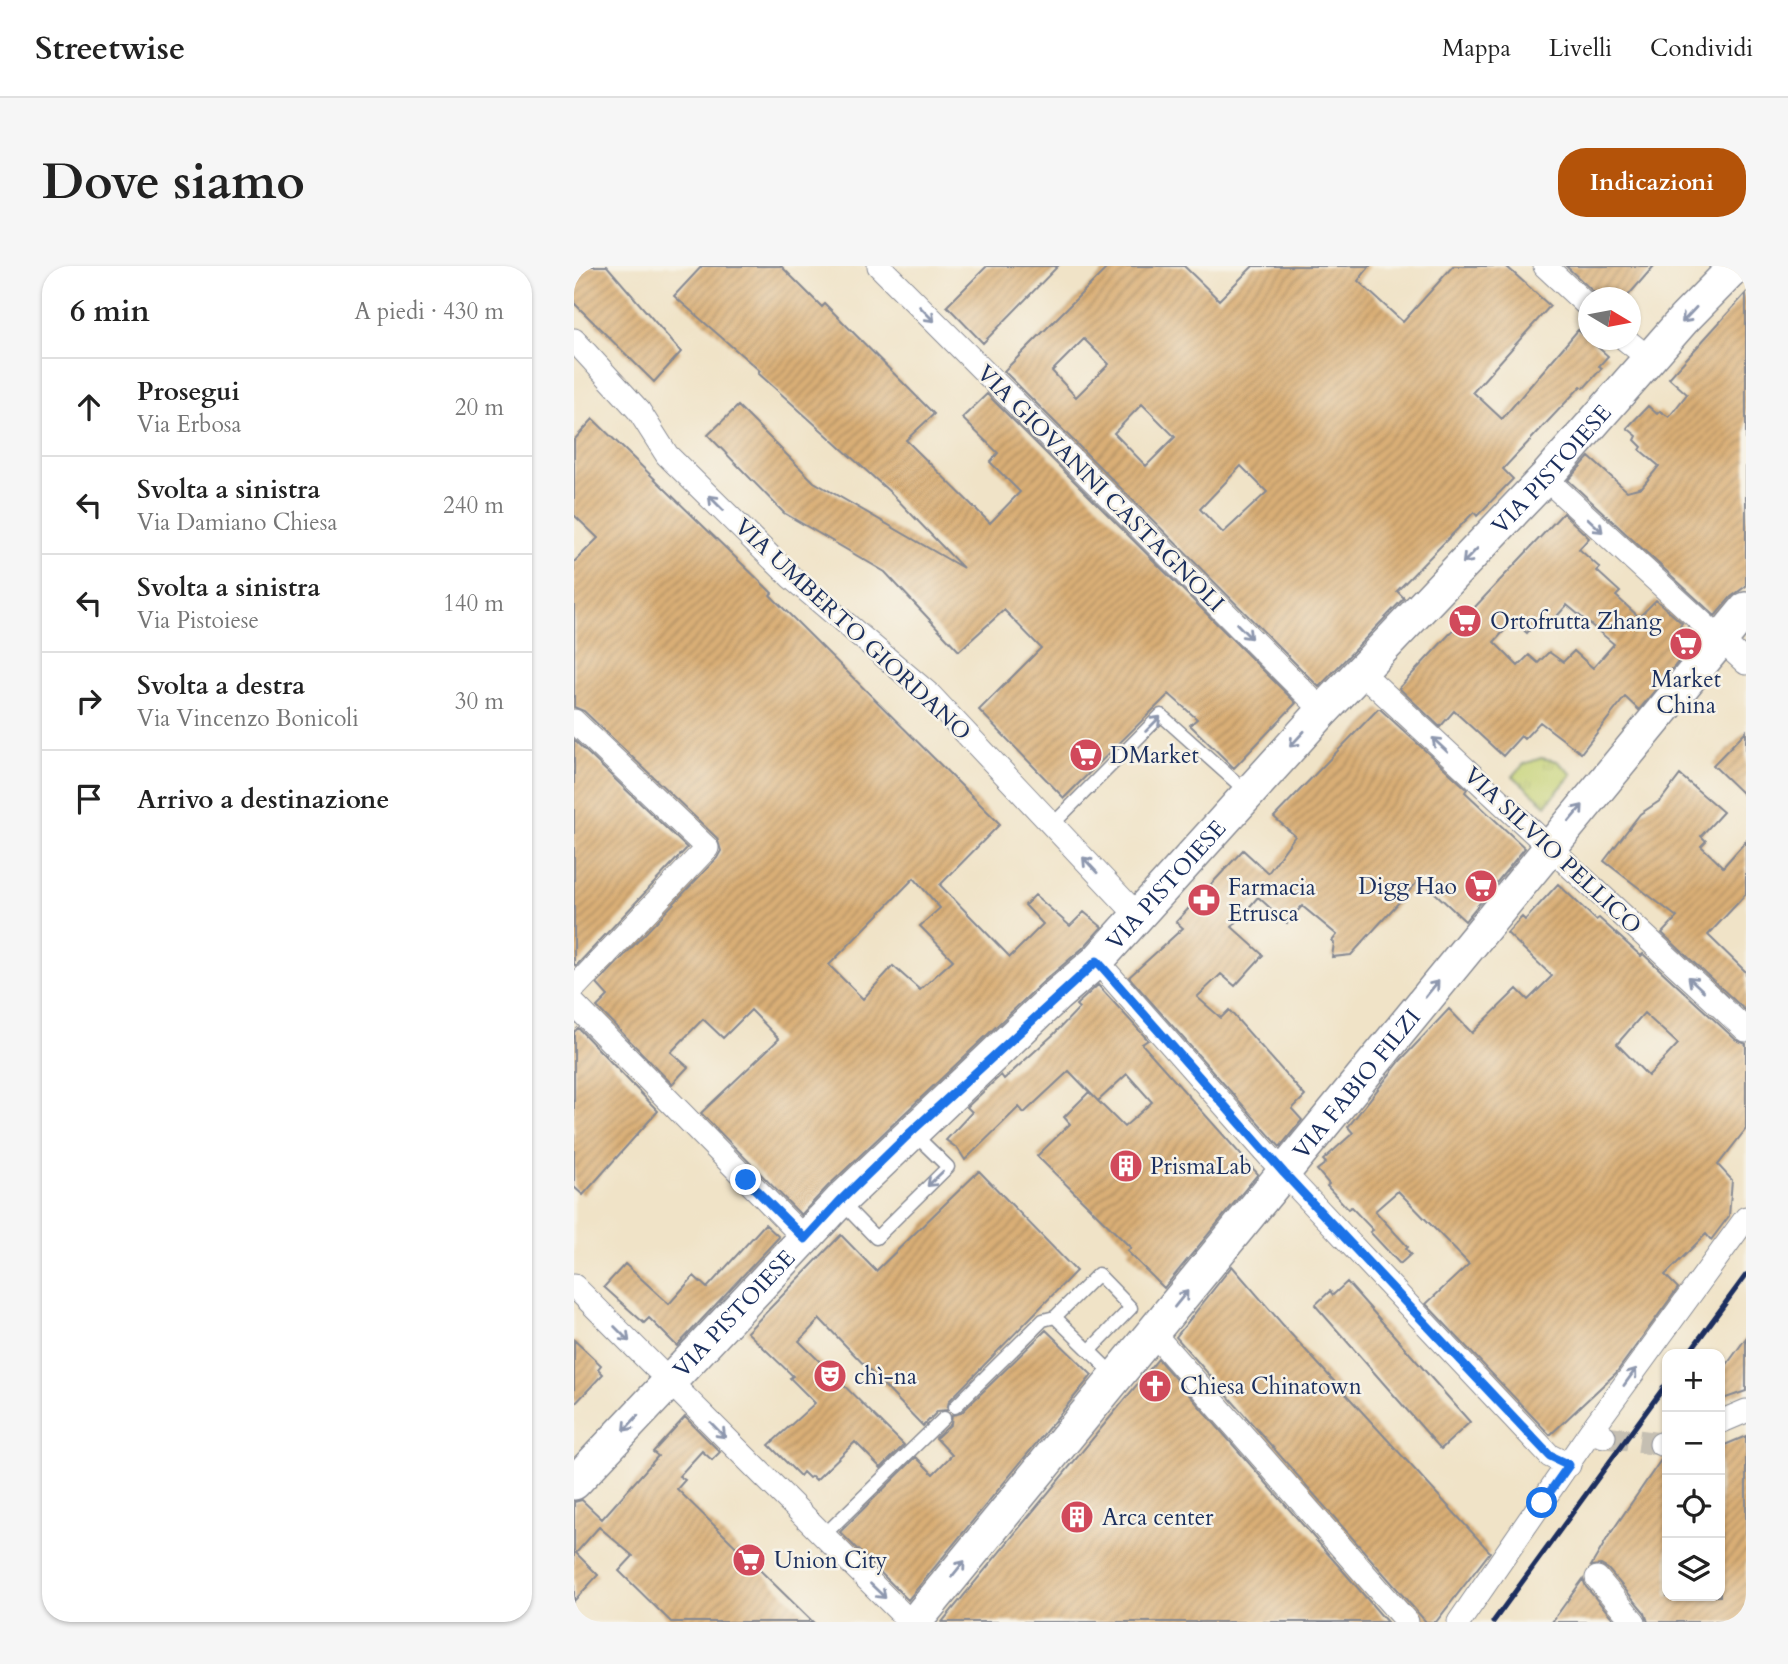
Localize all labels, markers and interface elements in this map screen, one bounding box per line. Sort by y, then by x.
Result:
text: Streetwise [35,26,185,71]
text: Mappa [1442,32,1511,65]
text: Livelli [1549,32,1612,65]
text: Condividi [1650,32,1753,65]
button: Indicazioni [1558,148,1746,217]
text: Dove siamo [42,149,305,216]
north arrow [1578,287,1641,350]
text: 6 min [70,291,150,332]
text: A piedi · 430 m [354,296,504,327]
one-way arrow [919,306,936,323]
one-way arrow [1680,306,1697,323]
street label: VIA GIOVANNI CASTAGNOLI [970,358,1231,619]
text: Prosegui [137,374,240,409]
icon: ahead [70,388,108,426]
text: 20 m [455,392,504,423]
street label: VIA PISTOIESE [1485,398,1618,541]
text: Via Erbosa [137,409,241,440]
text: Svolta a sinistra [137,472,320,507]
icon: left [70,486,108,524]
text: 240 m [443,490,504,521]
one-way arrow [707,494,724,511]
text: Via Damiano Chiesa [137,507,337,538]
street label: VIA UMBERTO GIORDANO [728,511,978,747]
one-way arrow [1586,516,1603,533]
one-way arrow [1462,547,1479,564]
text: Svolta a sinistra [137,570,320,605]
icon: left [70,584,108,622]
text: 140 m [443,588,504,619]
supermarket icon: Ortofrutta Zhang [1446,602,1484,640]
text: Via Pistoiese [137,605,259,636]
place label: Ortofrutta Zhang [1490,606,1662,637]
one-way arrow [1235,623,1252,640]
supermarket icon: Market China [1667,625,1705,663]
place label: Market China [1651,664,1721,721]
text: Svolta a destra [137,668,305,703]
icon: right [70,682,108,720]
text: 30 m [455,686,504,717]
text: Via Vincenzo Bonicoli [137,703,359,734]
one-way arrow [1144,715,1161,732]
one-way arrow [1288,730,1305,747]
supermarket icon: DMarket [1067,736,1105,774]
one-way arrow [1432,737,1449,754]
place label: DMarket [1110,740,1199,771]
street label: VIA SILVIO PELLICO [1457,760,1648,941]
icon: arrive [70,780,108,818]
text: Arrivo a destinazione [137,782,389,817]
one-way arrow [1569,805,1584,823]
street label: VIA PISTOIESE [1099,814,1233,957]
one-way arrow [1082,857,1099,874]
supermarket icon: Digg Hao [1462,867,1500,905]
place label: Digg Hao [1358,871,1457,902]
place label: Farmacia Etrusca [1228,872,1316,929]
pharmacy icon: Farmacia Etrusca [1185,881,1223,919]
one-way arrow [1688,975,1705,992]
one-way arrow [1424,981,1440,999]
street label: VIA FABIO FILZI [1286,1003,1428,1166]
building icon: PrismaLab [1107,1147,1145,1185]
place label: PrismaLab [1150,1151,1252,1182]
route end [730,1164,761,1195]
one-way arrow [927,1171,944,1188]
street label: VIA PISTOIESE [666,1243,802,1384]
one-way arrow [1173,1291,1188,1309]
one-way arrow [613,1325,630,1342]
map controls [1662,1349,1725,1601]
button: + [1662,1349,1725,1412]
theatre icon: chì-na [811,1357,849,1395]
place label: chì-na [854,1361,917,1392]
church icon: Chiesa Chinatown [1136,1367,1174,1405]
one-way arrow [1623,1368,1638,1387]
place label: Chiesa Chinatown [1180,1371,1362,1402]
button: − [1662,1412,1725,1475]
one-way arrow [623,1414,639,1432]
one-way arrow [709,1421,726,1438]
button: locate [1662,1475,1725,1538]
route start [1526,1487,1557,1518]
building icon: Arca center [1058,1498,1096,1536]
place label: Arca center [1102,1502,1214,1533]
button: layers [1662,1538,1725,1601]
supermarket icon: Union City [730,1541,768,1579]
place label: Union City [774,1545,887,1576]
one-way arrow [950,1561,966,1579]
one-way arrow [870,1583,887,1600]

